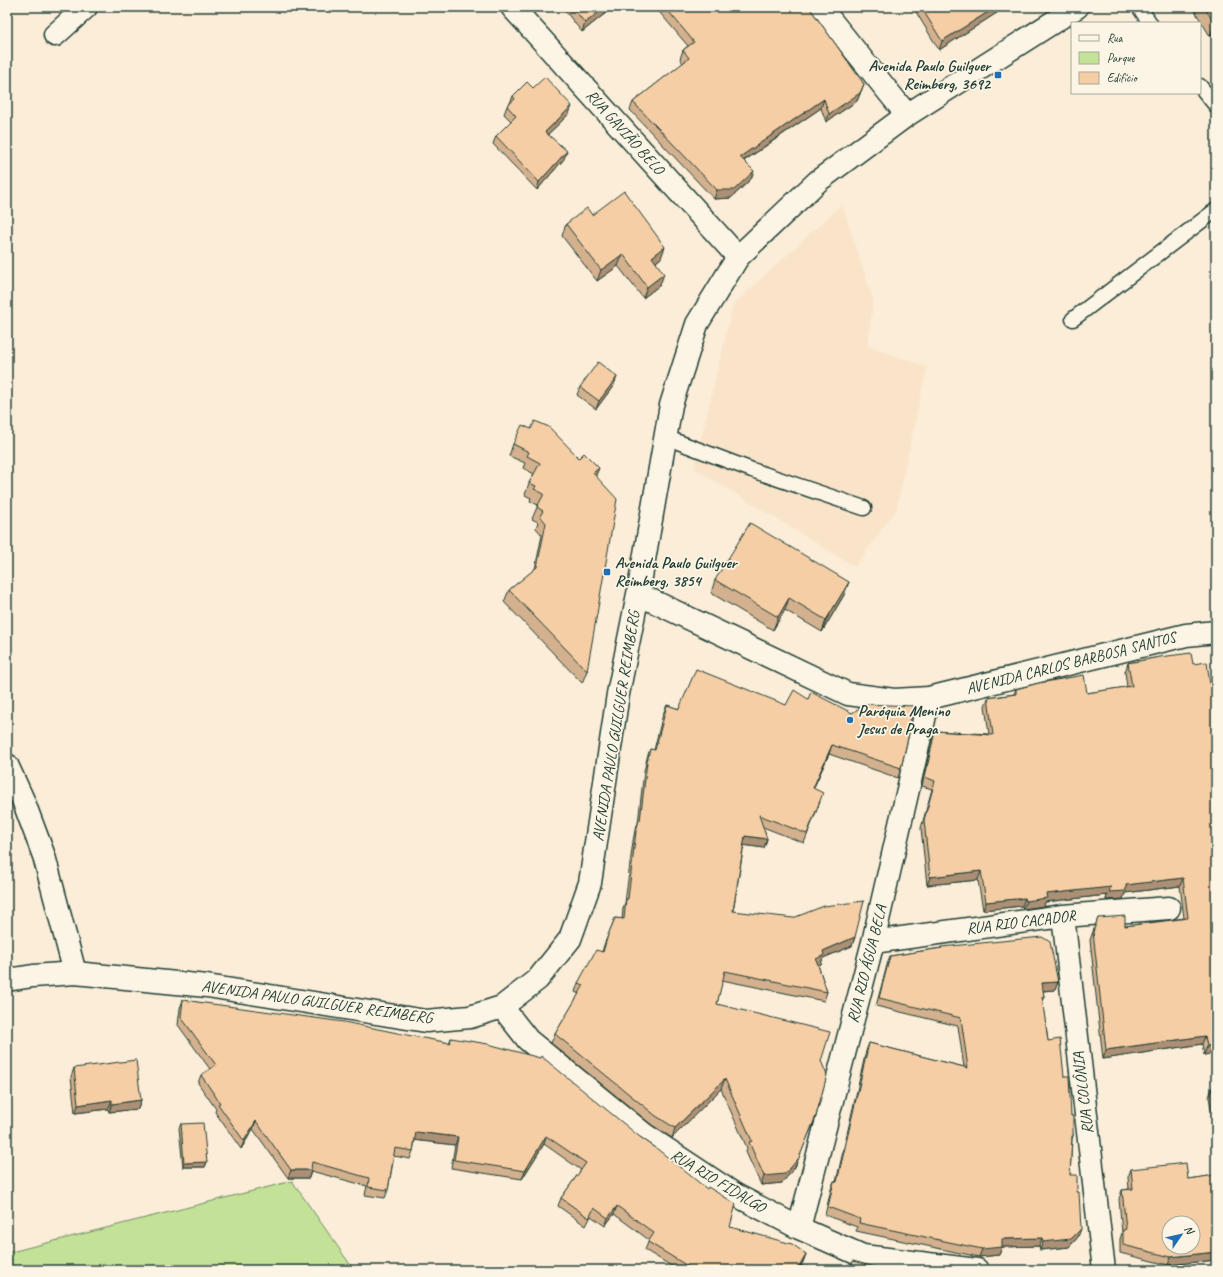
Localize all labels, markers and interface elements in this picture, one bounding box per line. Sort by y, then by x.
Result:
legend [1071,22,1201,94]
text: Rua [1107,30,1124,46]
text: Parque [1107,50,1136,66]
place label: Avenida Paulo Guilguer Reimberg, 3692 [868,56,992,94]
marker: Avenida Paulo Guilguer Reimberg, 3692 [993,70,1003,80]
text: Edifício [1107,70,1139,86]
street label: RUA GAVIÃO BELO [582,85,670,180]
place label: Avenida Paulo Guilguer Reimberg, 3854 [615,553,739,591]
marker: Avenida Paulo Guilguer Reimberg, 3854 [602,567,612,577]
street label: AVENIDA PAULO GUILGUER REIMBERG [588,608,644,842]
street label: AVENIDA CARLOS BARBOSA SANTOS [964,627,1180,699]
place label: Paróquia Menino Jesus de Praga [857,701,951,739]
marker: Paróquia Menino Jesus de Praga [845,715,855,725]
street label: RUA RIO ÁGUA BELA [843,902,892,1025]
street label: RUA RIO CACADOR [965,905,1078,939]
street label: AVENIDA PAULO GUILGUER REIMBERG [200,976,436,1028]
street label: RUA COLÔNIA [1068,1050,1098,1135]
street label: RUA RIO FIDALGO [667,1145,771,1218]
north arrow [1161,1215,1201,1255]
text: N [1182,1223,1198,1238]

